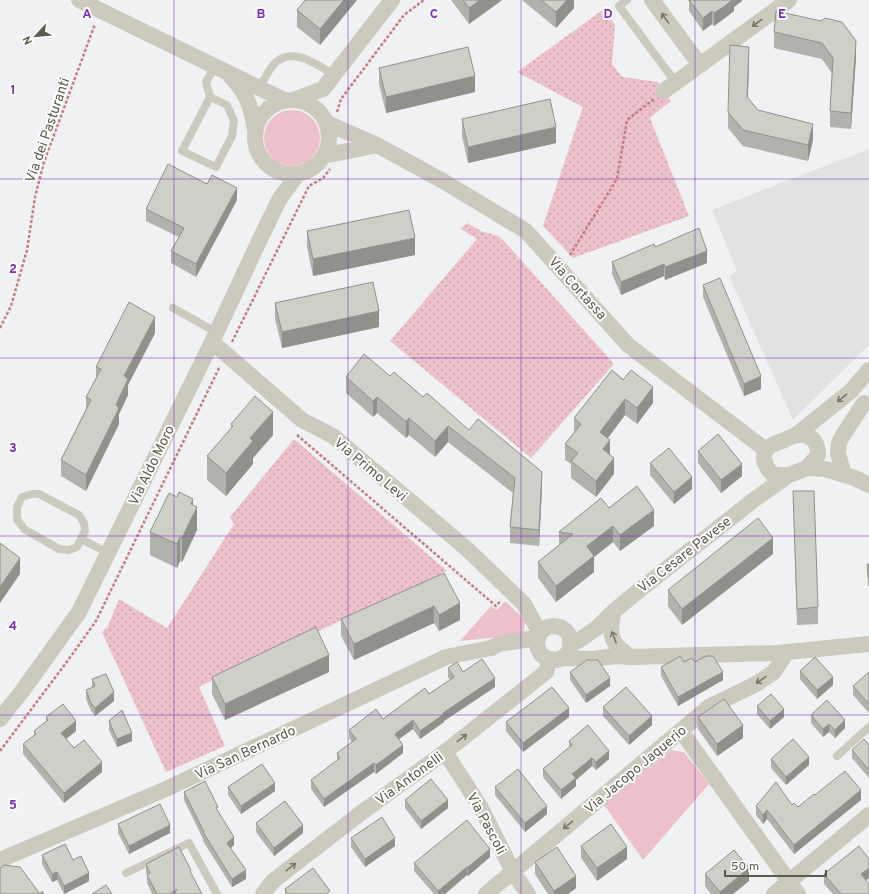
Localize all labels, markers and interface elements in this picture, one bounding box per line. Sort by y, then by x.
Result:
text: A [82,7,92,23]
text: B [257,7,266,23]
text: C [430,7,438,23]
text: D [603,7,613,23]
text: E [778,7,786,23]
one-way arrow [661,12,670,23]
north arrow [16,16,56,56]
one-way arrow [752,19,763,27]
text: N [20,33,36,47]
street label: Via dei Pasturanti [23,76,74,185]
text: 1 [10,83,16,99]
street label: Via Cortassa [544,254,610,324]
text: 2 [9,262,17,278]
one-way arrow [837,393,847,402]
street label: Via Aldo Moro [126,423,179,508]
street label: Via Primo Levi [330,435,410,506]
text: 3 [9,441,17,457]
street label: Via Cesare Pavese [635,513,735,597]
text: 4 [9,619,17,635]
one-way arrow [609,631,617,643]
one-way arrow [756,676,767,684]
street label: Via Jacopo Jaquerio [581,722,691,818]
street label: Via San Bernardo [193,723,299,784]
one-way arrow [456,734,467,743]
street label: Via Antonelli [373,749,447,809]
street label: Via Pascoli [462,790,509,858]
text: 5 [9,798,17,814]
one-way arrow [563,821,574,830]
scale bar [725,852,826,878]
text: 50 m [731,859,759,875]
one-way arrow [285,863,296,871]

